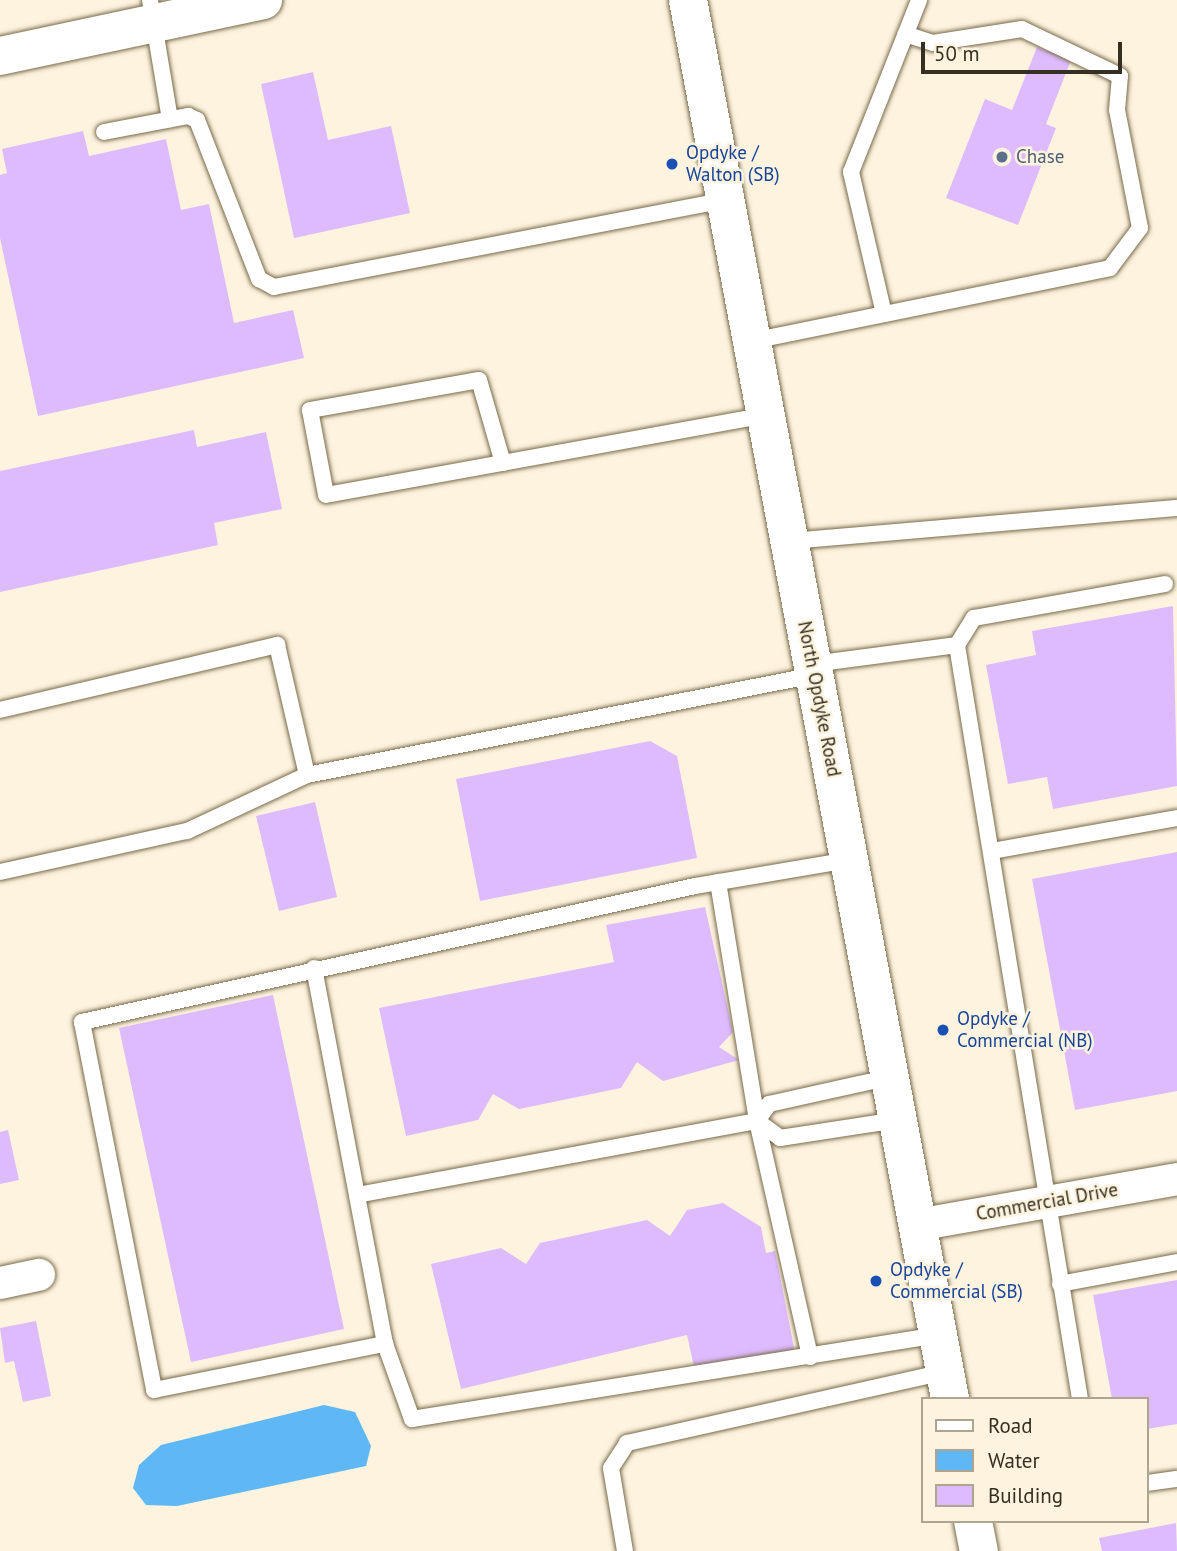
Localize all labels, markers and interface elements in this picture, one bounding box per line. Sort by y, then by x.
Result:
scale bar [925,28,1126,72]
text: 50 m [934,40,980,67]
place label: Opdyke / Walton (SB) [686,142,780,186]
place label: Chase [1016,146,1064,168]
marker: Chase [994,149,1010,165]
marker: Opdyke / Walton (SB) [664,156,680,172]
street label: North Opdyke Road [793,619,845,779]
place label: Opdyke / Commercial (NB) [957,1008,1093,1052]
marker: Opdyke / Commercial (NB) [935,1022,951,1038]
street label: Commercial Drive [974,1178,1120,1226]
place label: Opdyke / Commercial (SB) [890,1259,1023,1303]
marker: Opdyke / Commercial (SB) [868,1273,884,1289]
legend [922,1397,1149,1523]
text: Road [988,1412,1032,1439]
text: Water [988,1447,1040,1474]
text: Building [988,1482,1063,1509]

